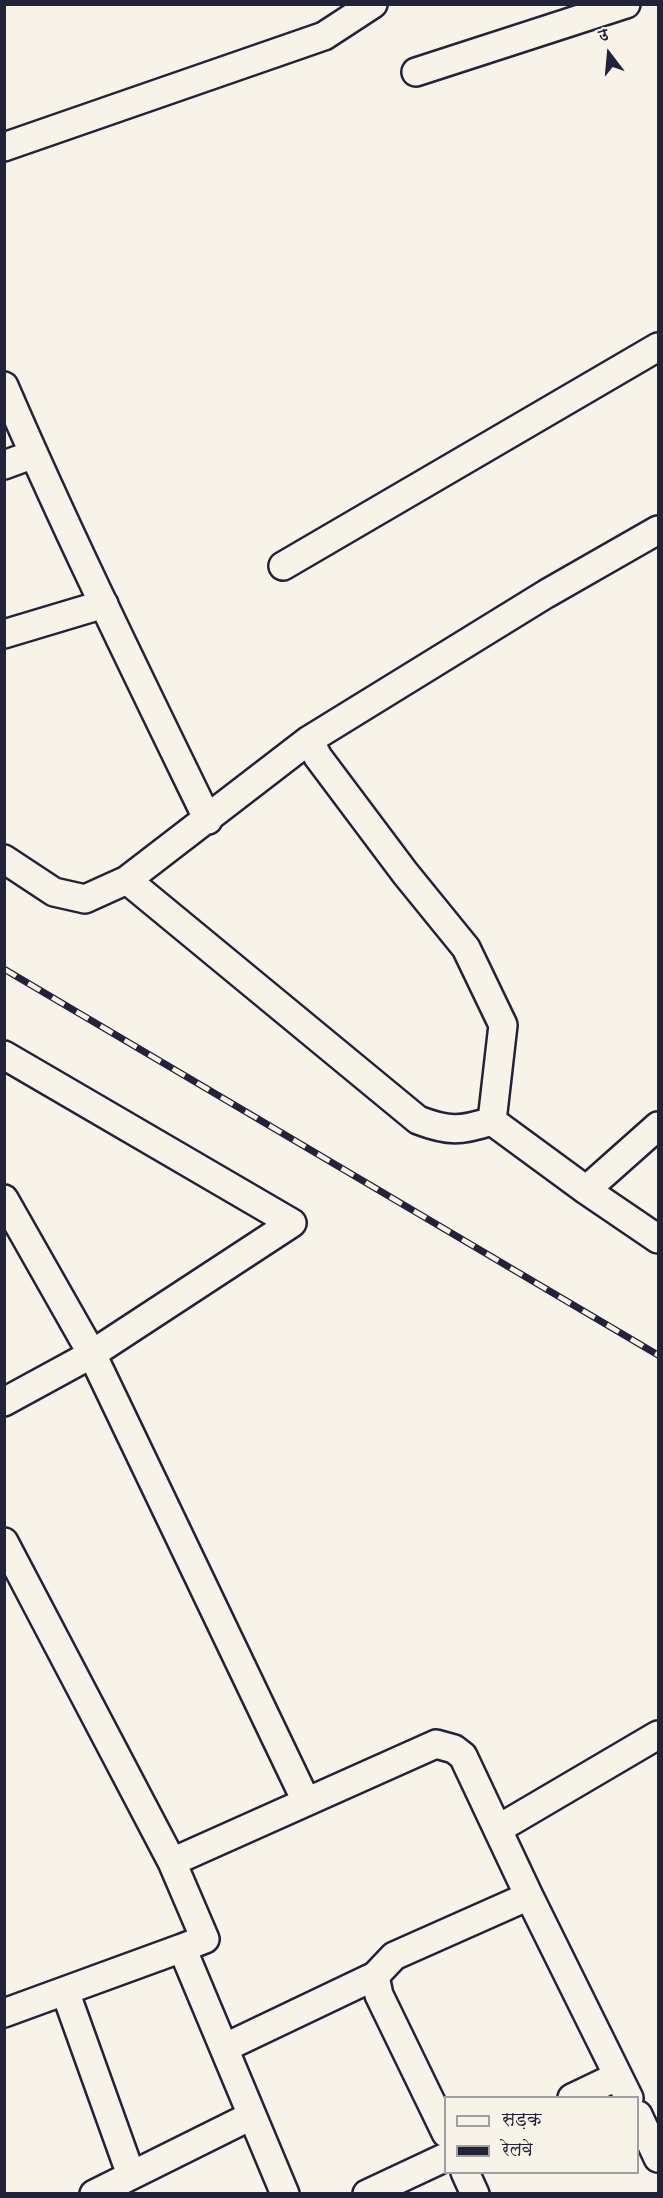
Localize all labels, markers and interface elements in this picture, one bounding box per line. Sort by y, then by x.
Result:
north arrow [579,24,639,84]
text: उ [596,24,611,49]
legend [444,2096,639,2174]
text: सड़क [502,2109,542,2134]
text: रेलवे [502,2139,533,2164]

